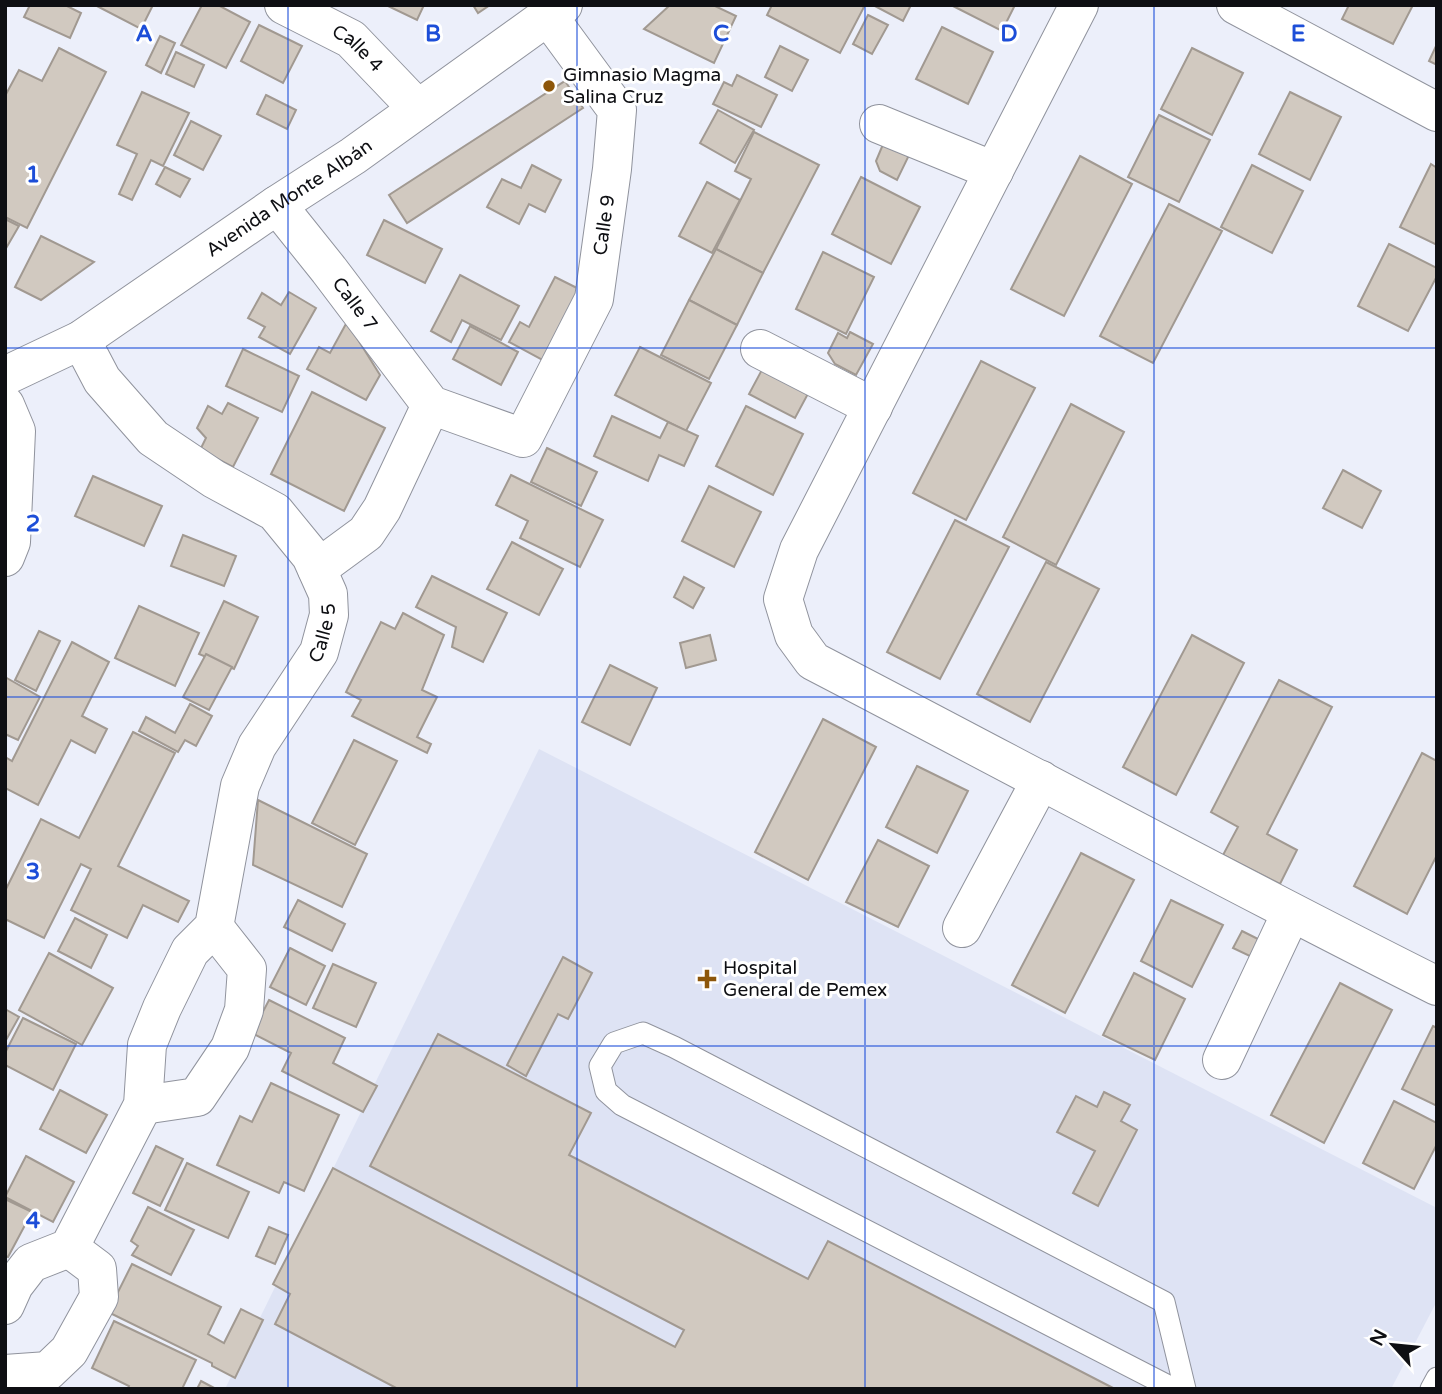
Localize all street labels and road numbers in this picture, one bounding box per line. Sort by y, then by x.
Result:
street label: Calle 4 [329,20,388,77]
street label: Avenida Monte Albán [202,135,376,261]
street label: Calle 9 [589,193,619,257]
street label: Calle 7 [328,273,382,335]
street label: Calle 5 [304,603,340,667]

